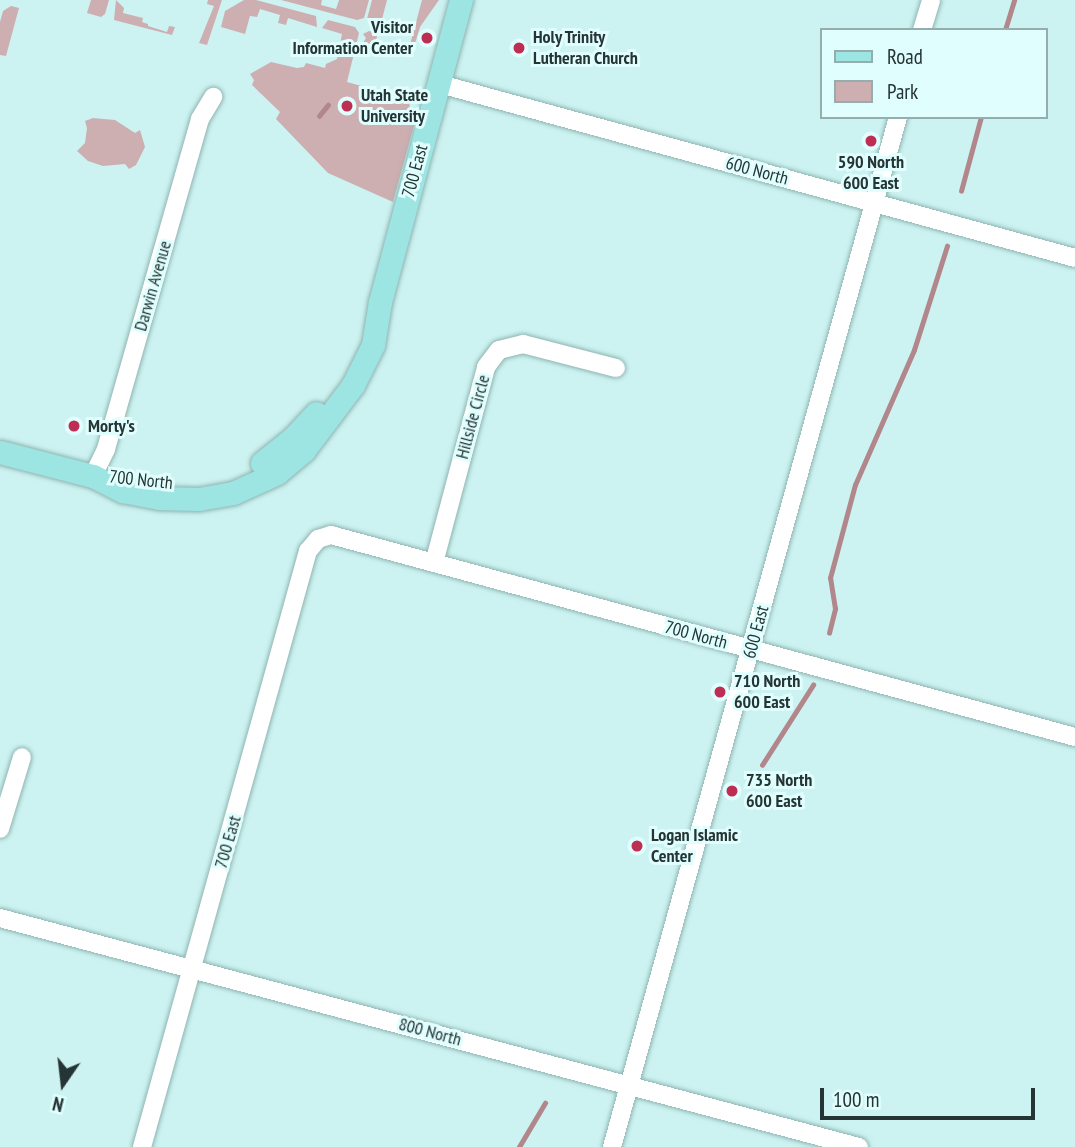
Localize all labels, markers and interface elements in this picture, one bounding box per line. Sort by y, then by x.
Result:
place label: Visitor Information Center [292,17,413,60]
place label: Holy Trinity Lutheran Church [533,27,638,70]
legend [820,28,1047,119]
marker: Visitor Information Center [419,30,435,46]
marker: Holy Trinity Lutheran Church [511,40,527,56]
text: Road [887,43,923,70]
text: Park [887,78,918,105]
place label: Utah State University [361,85,428,128]
marker: Utah State University [339,98,355,114]
marker: 590 North 600 East [863,133,879,149]
street label: 700 East [398,142,432,200]
street label: 600 North [723,152,791,190]
place label: 590 North 600 East [838,152,904,194]
street label: Darwin Avenue [130,238,176,334]
street label: Hillside Circle [451,373,495,461]
place label: Morty's [88,415,135,437]
marker: Morty's [66,418,82,434]
street label: 700 North [108,466,174,494]
street label: 600 East [739,603,773,661]
street label: 700 North [662,616,730,654]
place label: 710 North 600 East [734,671,800,714]
marker: 710 North 600 East [712,684,728,700]
place label: 735 North 600 East [746,770,812,812]
marker: 735 North 600 East [724,783,740,799]
street label: 700 East [210,813,246,871]
place label: Logan Islamic Center [651,825,738,868]
marker: Logan Islamic Center [629,838,645,854]
street label: 800 North [396,1013,464,1051]
north arrow [28,1049,98,1119]
scale bar [823,1074,1038,1118]
text: 100 m [833,1086,879,1113]
text: N [50,1091,66,1117]

